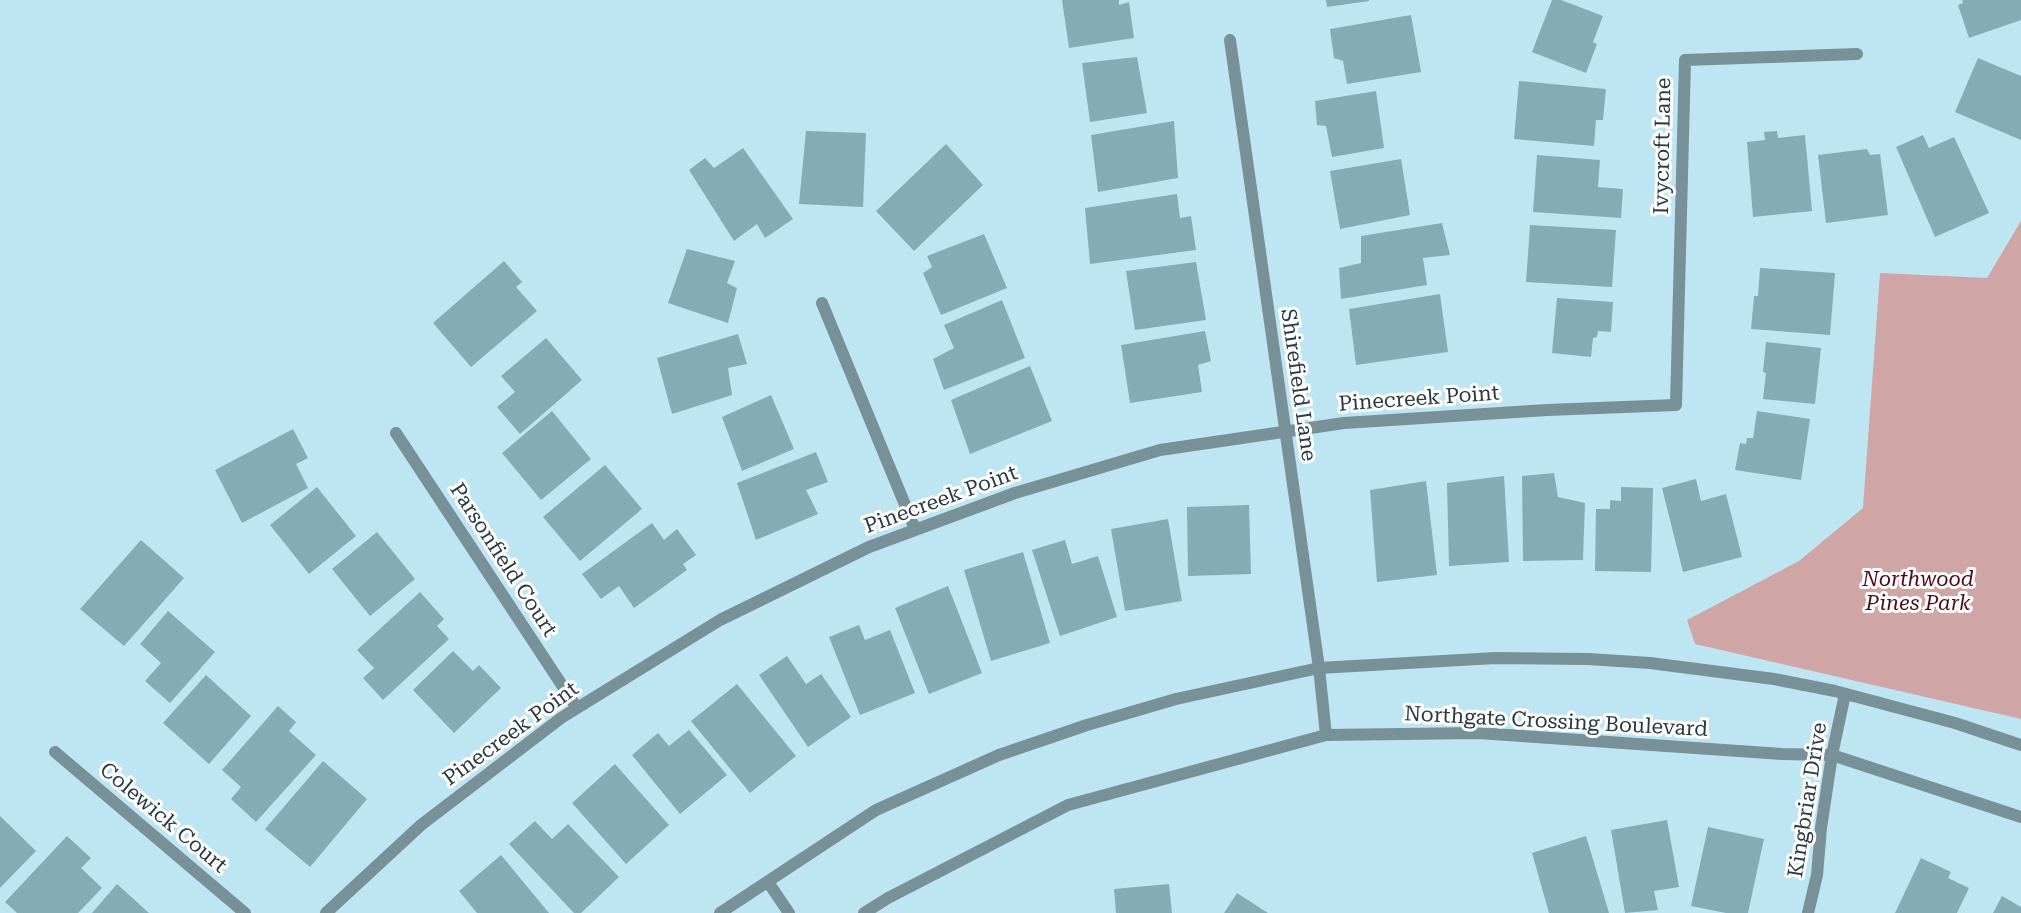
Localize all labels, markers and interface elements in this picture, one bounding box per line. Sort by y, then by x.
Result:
street label: Ivycroft Lane [1649,77,1677,215]
street label: Shirefield Lane [1275,307,1321,463]
street label: Pinecreek Point [1338,381,1500,417]
street label: Pinecreek Point [861,461,1021,539]
street label: Parsonfield Court [444,479,562,641]
park label: Northwood Pines Park [1862,567,1974,617]
street label: Pinecreek Point [438,676,584,792]
street label: Northgate Crossing Boulevard [1404,701,1708,743]
street label: Kingbriar Drive [1783,721,1833,879]
street label: Colewick Court [94,757,232,879]

